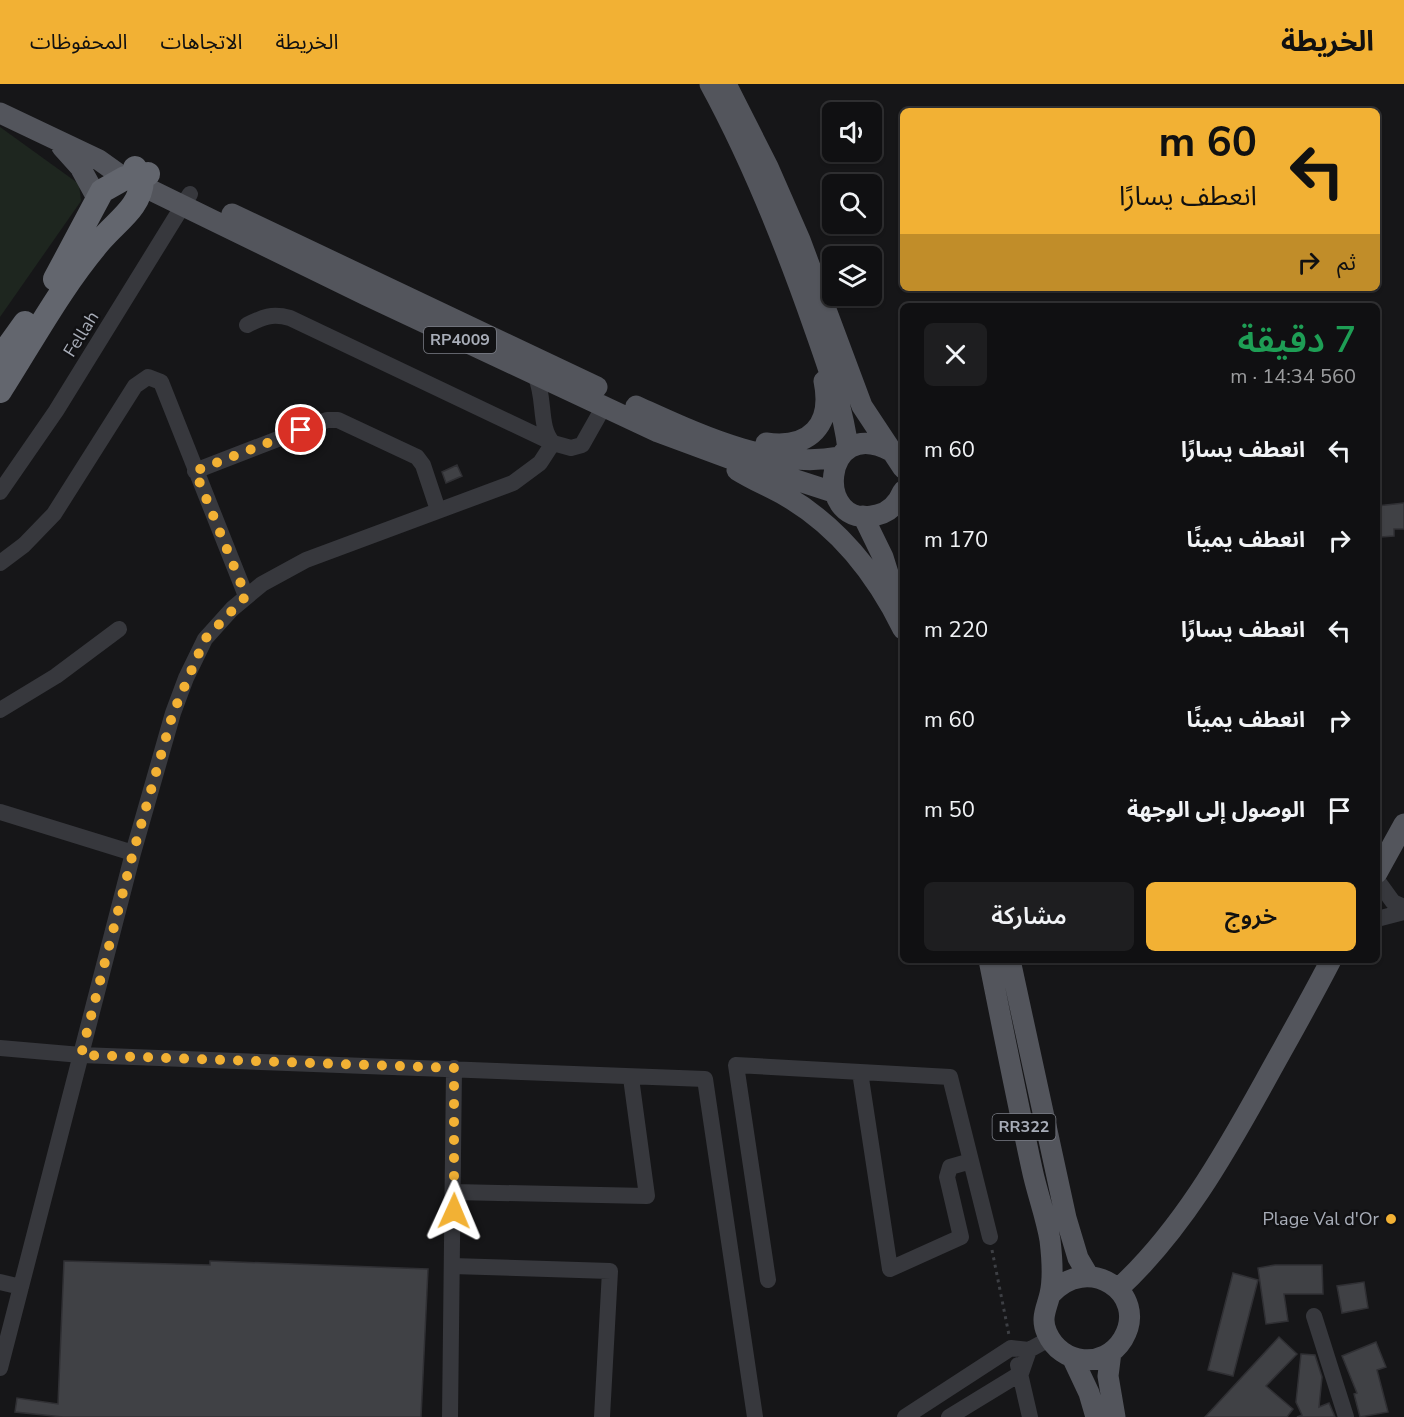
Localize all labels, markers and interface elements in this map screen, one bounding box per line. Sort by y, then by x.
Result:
text: الخريطة [1281,23,1374,61]
text: المحفوظات [30,28,127,56]
text: الاتجاهات [160,28,242,56]
text: الخريطة [275,28,338,56]
map controls [822,102,882,306]
button: sound [822,102,882,162]
text: 60 m [1158,114,1257,171]
icon: left [1278,132,1356,210]
button: search [822,174,882,234]
text: انعطف يسارًا [1119,178,1257,215]
button: layers [822,246,882,306]
icon: right [1292,246,1325,279]
text: ثم [1337,248,1356,278]
street label: Fellah [58,307,104,361]
text: 7 دقيقة [1238,316,1356,365]
button: close [924,323,987,386]
road number: RP4009 [424,327,496,353]
text: 560 m · 14:34 [1230,363,1356,390]
pin [275,404,326,455]
icon: arrive [284,413,317,446]
icon: left [1323,434,1356,467]
text: 60 m [924,435,975,465]
text: انعطف يسارًا [1181,435,1305,465]
icon: right [1323,524,1356,557]
text: 170 m [924,525,988,555]
text: انعطف يمينًا [1187,525,1305,555]
icon: left [1323,614,1356,647]
text: 220 m [924,615,988,645]
text: انعطف يسارًا [1181,615,1305,645]
icon: right [1323,704,1356,737]
text: 60 m [924,705,975,735]
text: انعطف يمينًا [1187,705,1305,735]
icon: arrive [1323,794,1356,827]
text: 50 m [924,795,975,825]
text: الوصول إلى الوجهة [1127,795,1305,825]
button: مشاركة [924,882,1134,951]
button: خروج [1146,882,1356,951]
road number: RR322 [992,1114,1056,1140]
position arrow [422,1179,486,1243]
place label: Plage Val d'Or [1262,1207,1380,1231]
marker: Plage Val d'Or [1384,1212,1398,1226]

